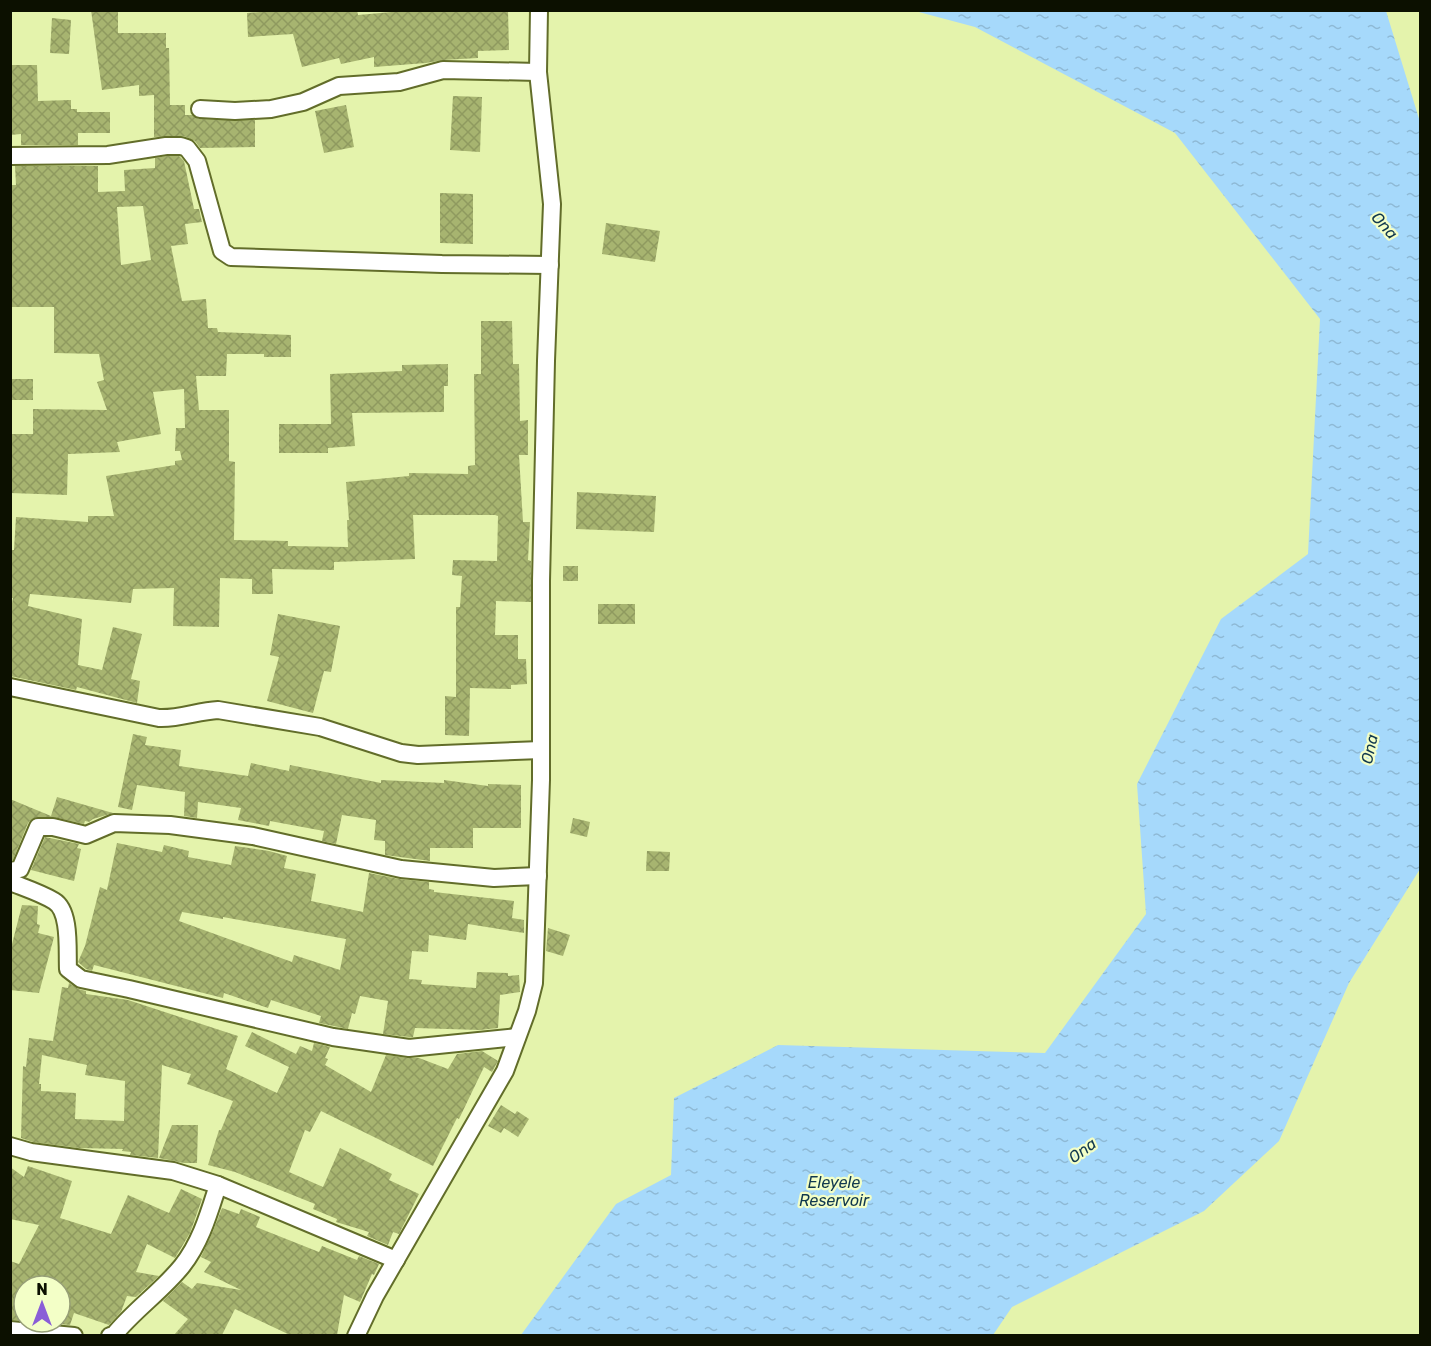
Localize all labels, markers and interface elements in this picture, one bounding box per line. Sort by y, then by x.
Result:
water label: Ona [1368,208,1402,243]
water label: Ona [1357,733,1382,766]
water label: Ona [1065,1134,1100,1167]
water label: Eleyele Reservoir [799,1173,870,1210]
north arrow [12,1274,72,1334]
text: N [36,1280,48,1299]

